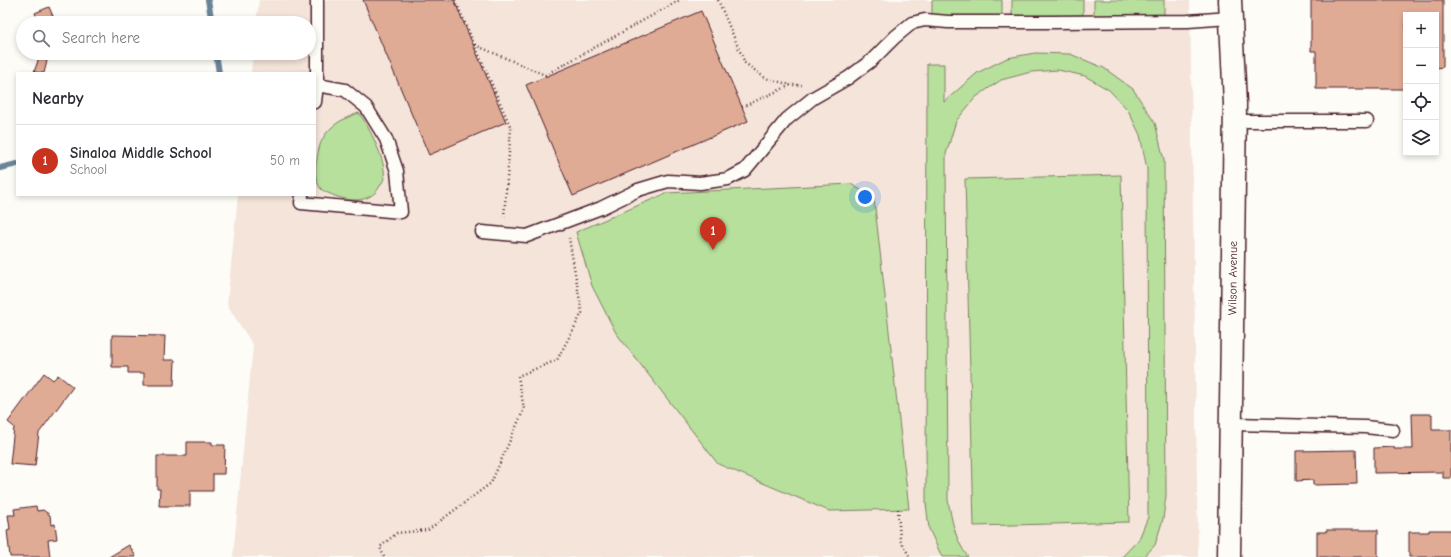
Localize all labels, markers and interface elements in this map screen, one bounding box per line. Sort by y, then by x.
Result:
map controls [1403,12,1439,156]
button: + [1403,12,1439,48]
search box [16,16,316,60]
icon: search [30,27,52,49]
text: Search here [62,29,140,47]
button: − [1403,48,1439,84]
button: locate [1403,84,1439,120]
text: Nearby [32,89,83,108]
button: layers [1403,120,1439,156]
text: Sinaloa Middle School [70,144,212,162]
text: 1 [42,153,48,168]
text: 50 m [270,153,300,168]
text: School [70,162,107,177]
your location [855,187,875,207]
pin: 1 [700,217,726,250]
street label: Wilson Avenue [1225,241,1240,315]

